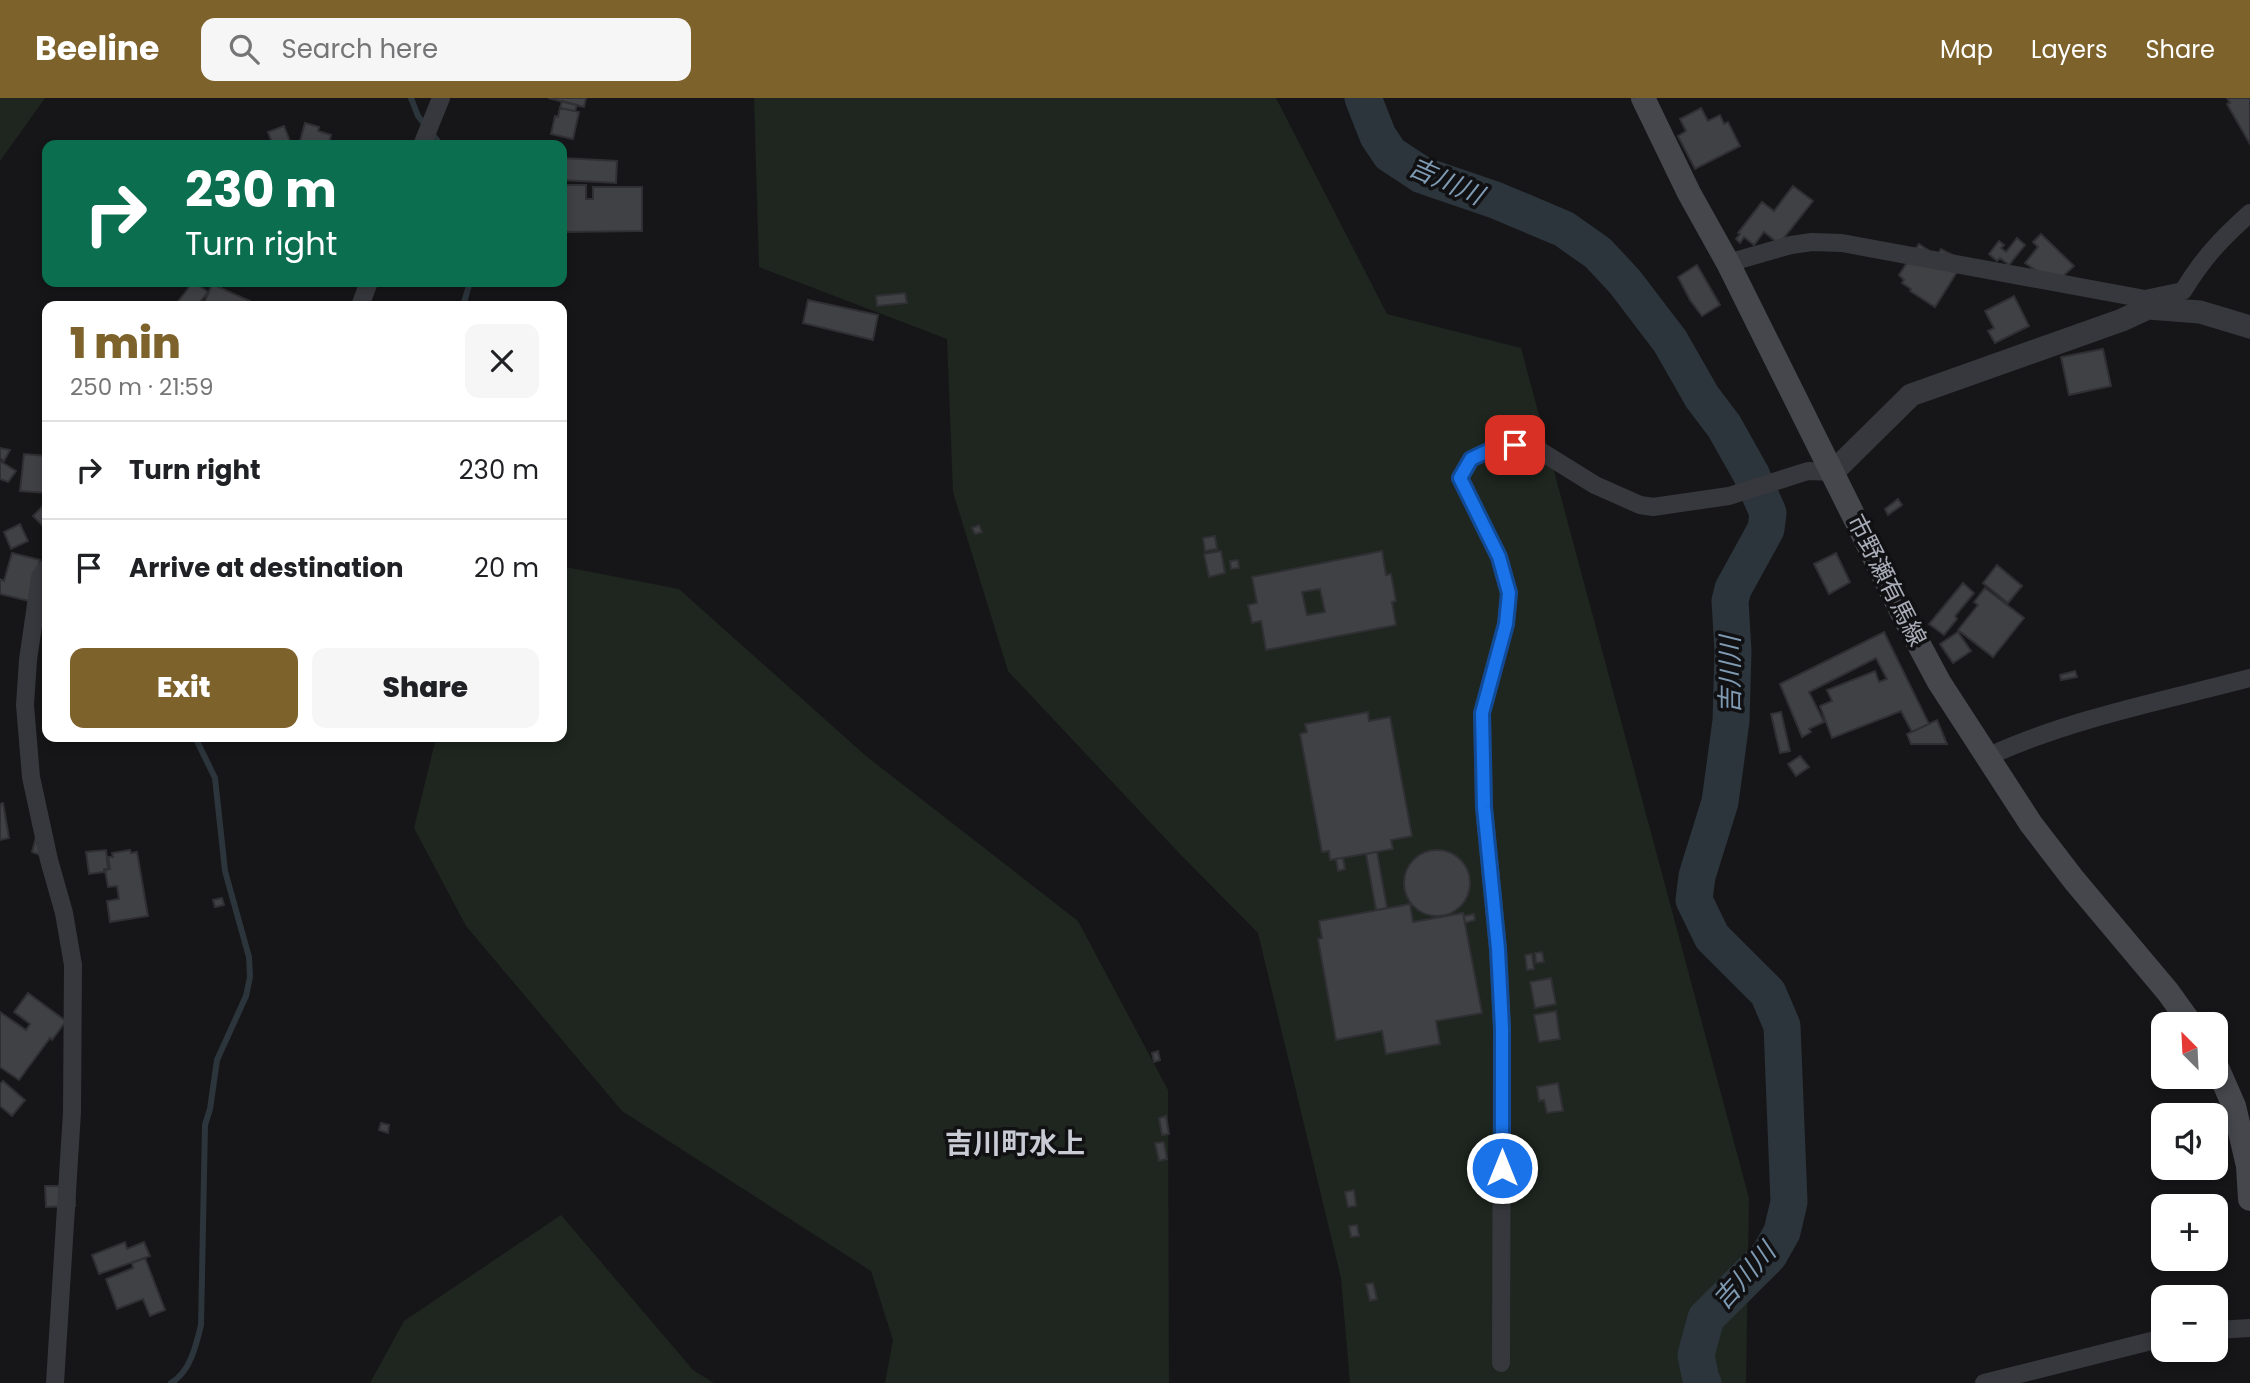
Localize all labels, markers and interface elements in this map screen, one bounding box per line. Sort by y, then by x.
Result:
search box [201,18,691,81]
text: Beeline [35,25,159,72]
icon: search [225,30,263,68]
text: Search here [281,31,438,67]
text: Map [1940,33,1993,66]
text: Layers [2031,33,2107,66]
text: Share [2145,33,2215,66]
water label: 吉川川 [1403,149,1492,215]
text: 230 m [185,156,337,224]
icon: right [70,168,161,259]
text: Turn right [185,221,337,266]
text: 1 min [70,314,181,373]
button: close [465,324,539,398]
text: 250 m · 21:59 [70,371,214,403]
pin [1485,415,1545,475]
icon: arrive [1496,426,1534,464]
icon: right [70,451,108,489]
text: Turn right [129,452,261,488]
text: 230 m [459,452,539,488]
street label: 市野瀬有馬線 [1840,508,1934,652]
icon: arrive [70,549,108,587]
text: Arrive at destination [129,550,404,586]
text: 20 m [474,550,539,586]
water label: 吉川川 [1712,633,1748,714]
button: Exit [70,648,298,728]
button: Share [312,648,539,728]
north arrow [2151,1012,2228,1088]
map controls [2151,1012,2228,1362]
button: sound [2151,1103,2228,1180]
district label: 吉川町水上 [945,1124,1085,1163]
position arrow [1465,1131,1539,1205]
button: + [2151,1194,2228,1271]
water label: 吉川川 [1705,1233,1785,1317]
button: − [2151,1285,2228,1362]

